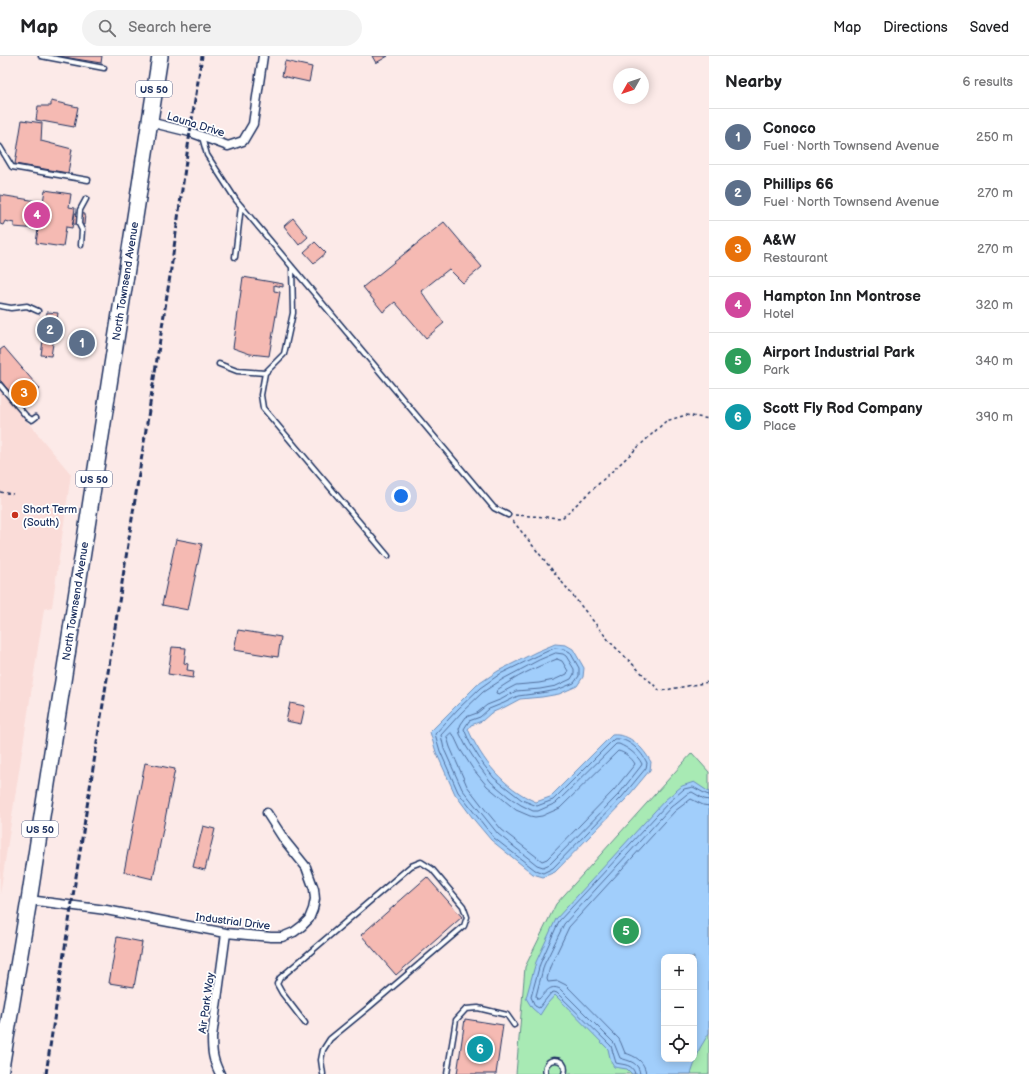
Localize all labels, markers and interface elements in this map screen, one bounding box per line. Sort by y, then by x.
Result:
search box [82,10,362,46]
text: Map [20,16,58,39]
icon: search [96,17,118,39]
text: Search here [128,18,211,37]
text: Map [833,19,861,36]
text: Directions [883,19,948,36]
text: Saved [970,19,1009,36]
north arrow [613,68,649,104]
text: Nearby [725,72,782,92]
text: 6 results [963,74,1013,90]
road number: US 50 [136,81,172,97]
street label: Launa Drive [165,110,227,140]
text: Conoco [763,119,816,138]
text: 1 [735,129,741,145]
text: 250 m [976,129,1013,145]
text: Fuel · North Townsend Avenue [763,138,939,154]
text: Phillips 66 [763,175,834,194]
text: 2 [734,185,742,201]
text: 270 m [977,185,1013,201]
text: Fuel · North Townsend Avenue [763,194,939,210]
pin: 4 [24,200,50,230]
street label: North Townsend Avenue [110,220,141,342]
text: A&W [763,231,796,250]
text: 3 [734,241,742,257]
text: 270 m [977,241,1013,257]
text: Restaurant [763,250,828,266]
text: Hampton Inn Montrose [763,287,921,306]
text: 4 [734,297,742,313]
text: 320 m [975,297,1013,313]
text: Hotel [763,306,794,322]
pin: 2 [37,315,63,345]
pin: 1 [69,328,95,358]
text: Airport Industrial Park [763,343,915,362]
text: 5 [734,353,742,369]
text: 340 m [975,353,1013,369]
text: Park [763,362,789,378]
pin: 3 [11,378,37,408]
text: Scott Fly Rod Company [763,399,922,418]
text: 6 [734,409,742,425]
text: 390 m [976,409,1013,425]
text: Place [763,418,796,434]
road number: US 50 [76,471,112,487]
your location [391,486,411,506]
place label: Short Term (South) [23,503,77,529]
marker: Short Term (South) [10,510,20,520]
street label: North Townsend Avenue [60,540,91,662]
road number: US 50 [22,821,58,837]
street label: Industrial Drive [195,910,271,933]
pin: 5 [613,916,639,946]
map controls [661,954,697,1062]
button: + [661,954,697,990]
street label: Air Park Way [196,972,217,1034]
button: − [661,990,697,1026]
button: locate [661,1026,697,1062]
pin: 6 [467,1034,493,1064]

